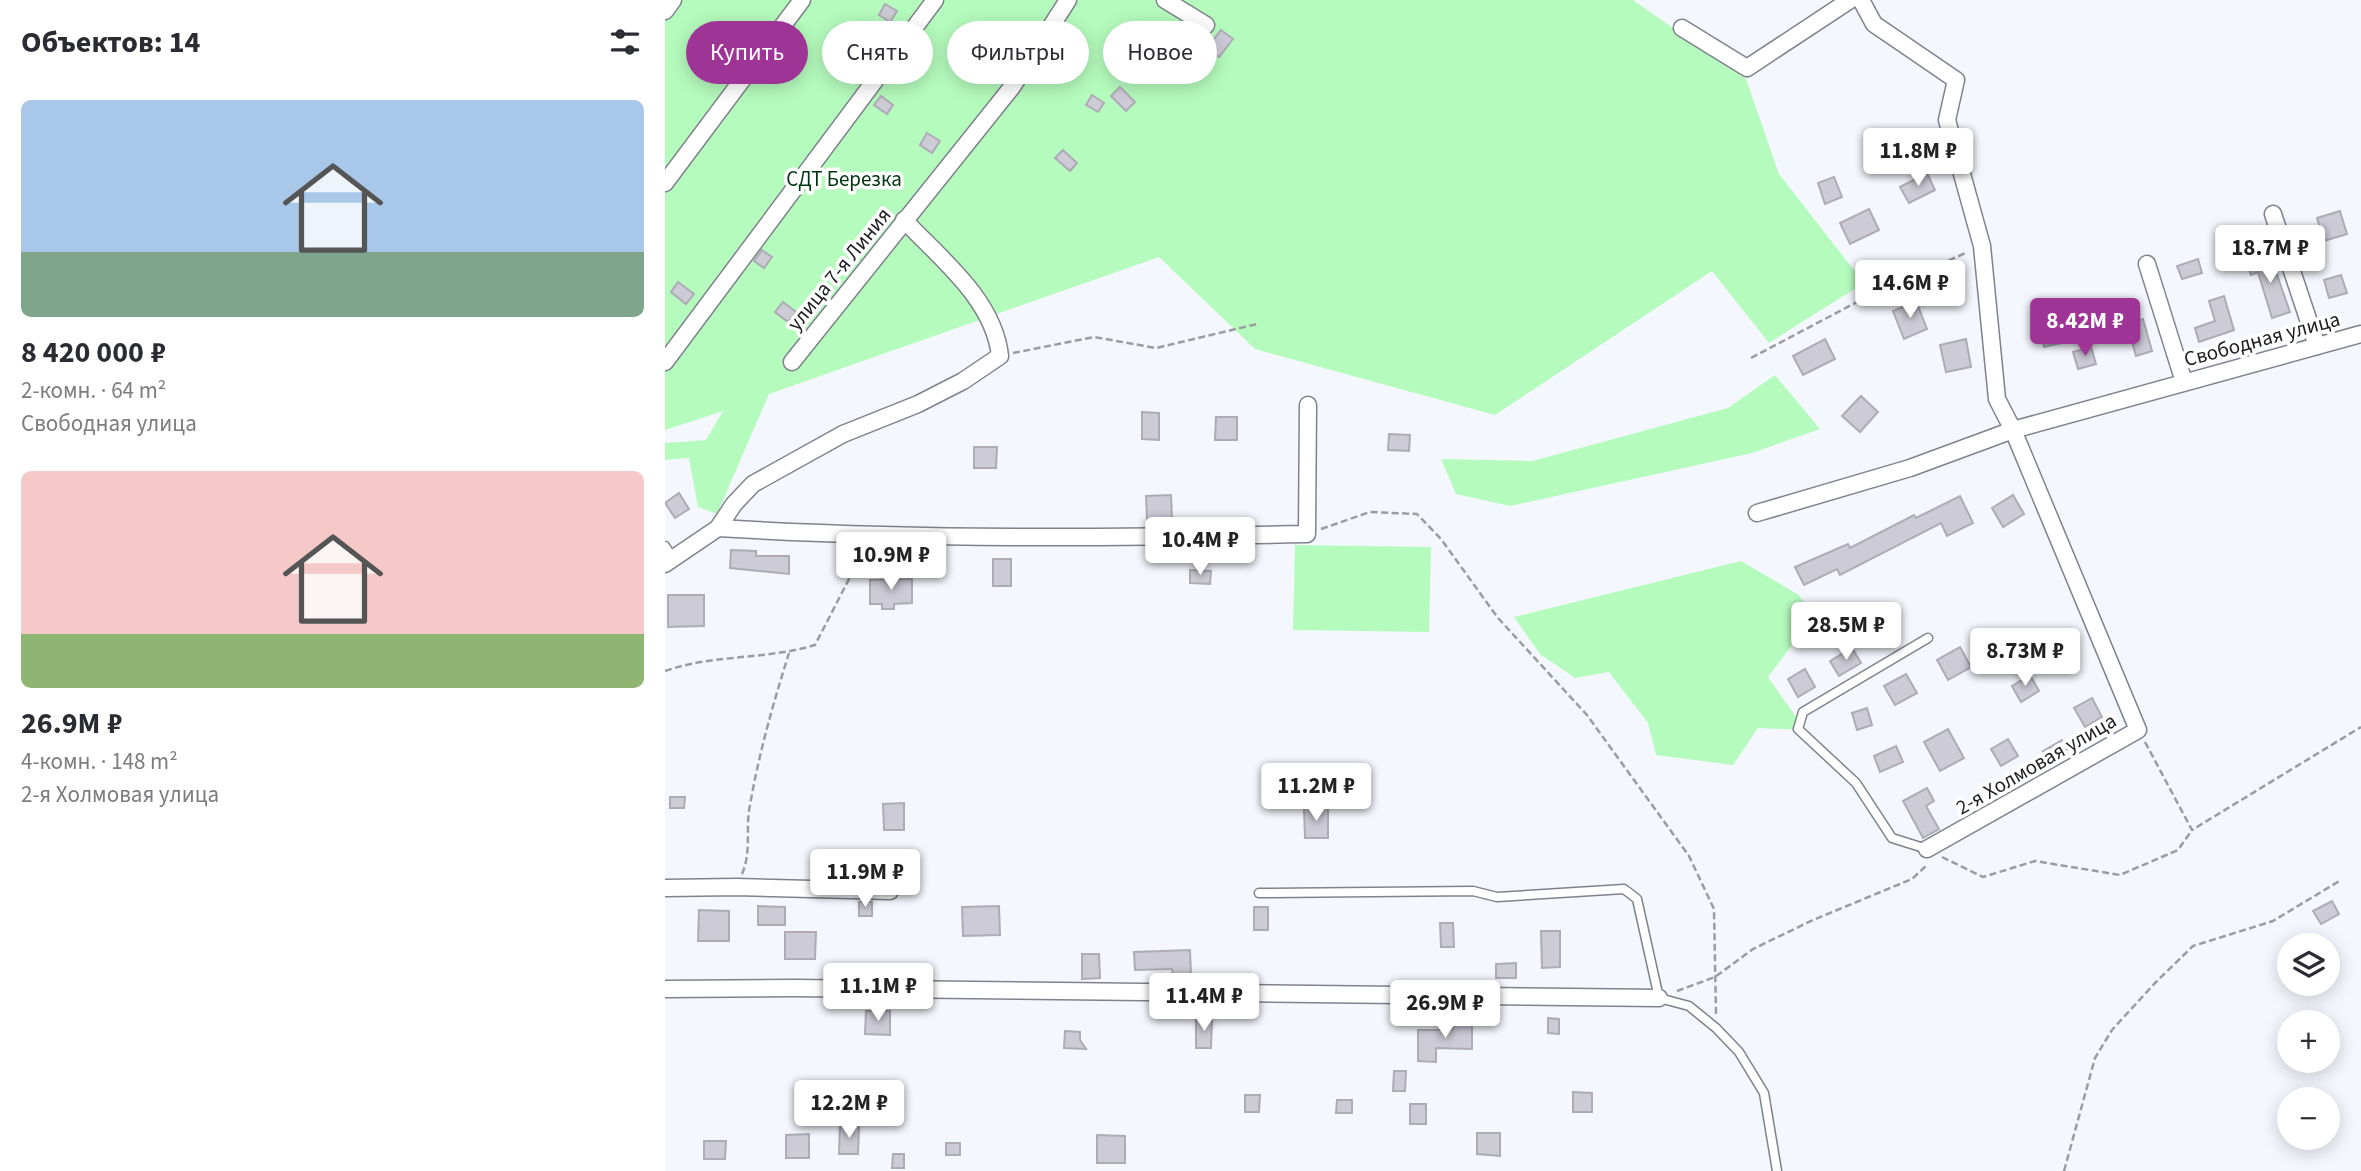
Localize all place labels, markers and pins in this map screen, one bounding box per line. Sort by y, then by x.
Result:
pin: 11.8M ₽ [1853,128,1983,188]
pin: 18.7M ₽ [2205,226,2335,285]
pin: 14.6M ₽ [1845,260,1975,320]
pin: 8.42M ₽ [2020,298,2150,358]
pin: 10.4M ₽ [1135,518,1265,577]
pin: 10.9M ₽ [826,532,956,592]
pin: 28.5M ₽ [1781,602,1911,662]
pin: 8.73M ₽ [1960,628,2090,688]
pin: 11.2M ₽ [1251,764,1381,823]
pin: 11.9M ₽ [800,850,930,909]
pin: 11.1M ₽ [813,964,943,1023]
pin: 11.4M ₽ [1139,974,1269,1033]
pin: 26.9M ₽ [1380,981,1510,1040]
pin: 12.2M ₽ [784,1080,914,1140]

